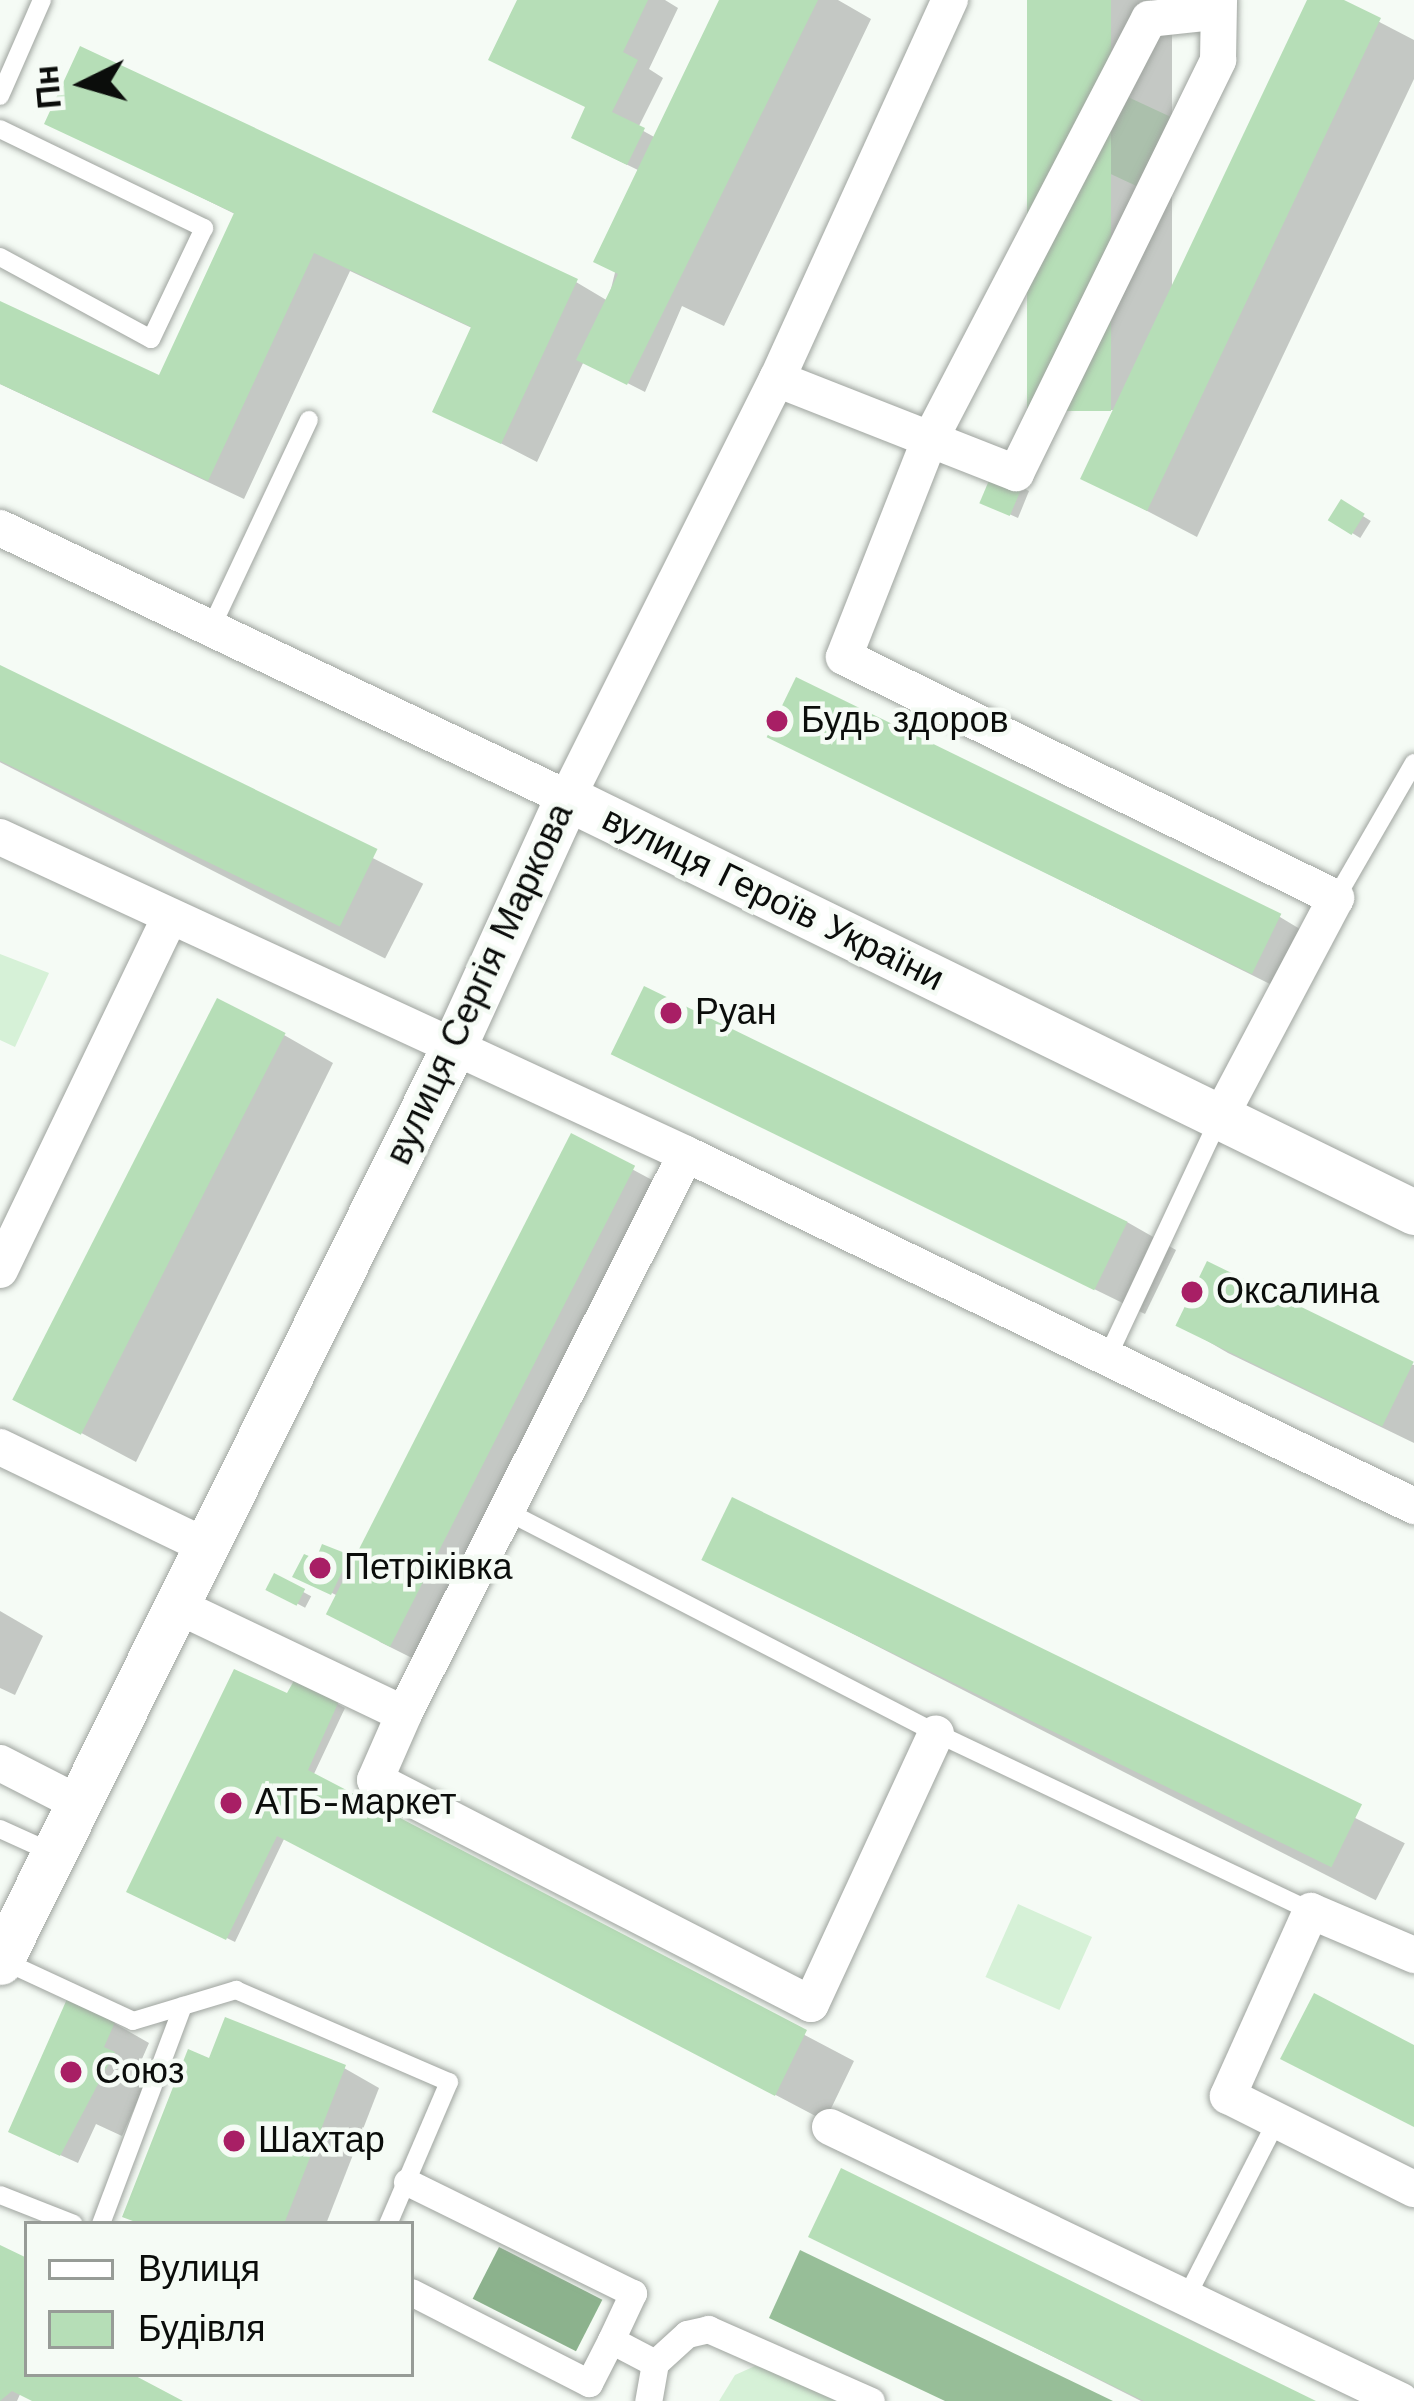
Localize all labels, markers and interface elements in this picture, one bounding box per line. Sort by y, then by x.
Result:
north arrow [24,24,144,144]
text: Пн [26,64,69,111]
place label: Будь здоров [801,699,1009,743]
marker: Будь здоров [764,708,790,734]
street label: вулиця Сергія Маркова [377,797,583,1171]
street label: вулиця Героїв України [595,797,951,1001]
place label: Руан [695,991,777,1035]
marker: Руан [658,1000,684,1026]
place label: Оксалина [1216,1270,1379,1314]
marker: Оксалина [1179,1279,1205,1305]
place label: Петріківка [344,1546,513,1590]
marker: Петріківка [307,1555,333,1581]
place label: АТБ-маркет [255,1781,456,1825]
marker: АТБ-маркет [218,1790,244,1816]
place label: Союз [95,2050,185,2094]
marker: Союз [58,2059,84,2085]
place label: Шахтар [258,2119,385,2163]
marker: Шахтар [221,2128,247,2154]
legend [24,2221,414,2377]
text: Вулиця [138,2248,260,2290]
text: Будівля [138,2308,265,2350]

